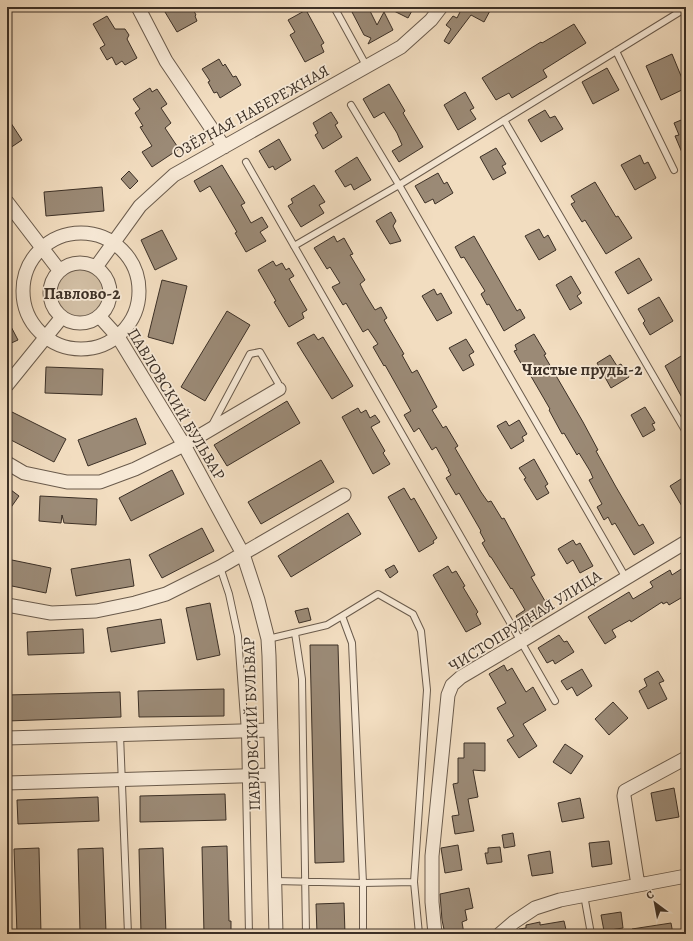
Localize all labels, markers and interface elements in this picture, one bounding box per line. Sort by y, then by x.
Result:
street label: ОЗЁРНАЯ НАБЕРЕЖНАЯ [169,60,333,164]
district label: Павлово-2 [43,282,121,305]
street label: ПАВЛОВСКИЙ БУЛЬВАР [122,324,230,484]
district label: Чистые пруды-2 [522,358,642,381]
street label: ЧИСТОПРУДНАЯ УЛИЦА [444,565,606,677]
street label: ПАВЛОВСКИЙ БУЛЬВАР [238,637,266,811]
north arrow [635,883,675,923]
text: С [643,887,657,903]

